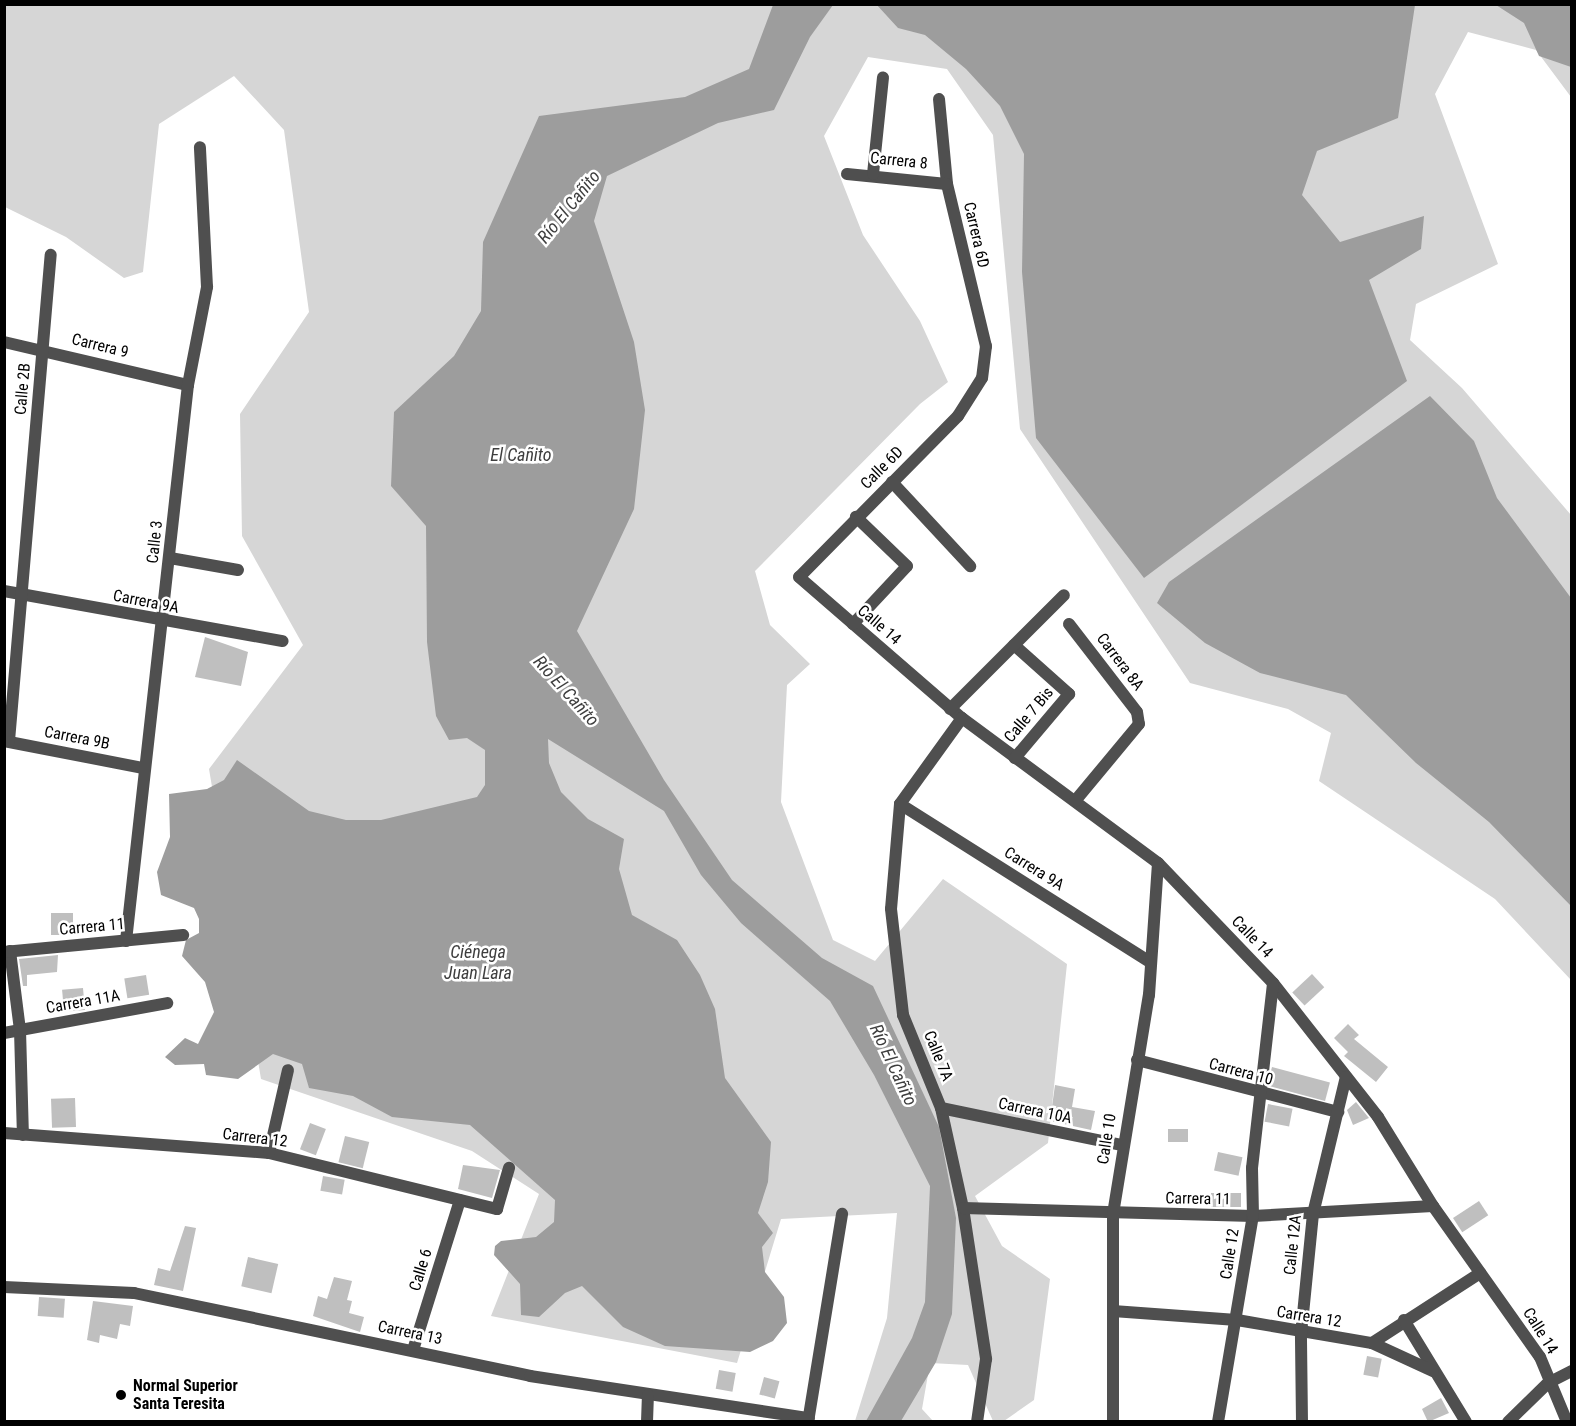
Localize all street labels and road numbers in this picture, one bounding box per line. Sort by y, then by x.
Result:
street label: Carrera 8 [869,148,929,174]
street label: Carrera 6D [959,200,993,270]
street label: Carrera 9 [70,330,130,362]
street label: Calle 2B [11,362,35,416]
street label: Calle 6D [857,443,907,493]
street label: Calle 3 [143,520,167,564]
street label: Carrera 9A [111,586,181,618]
street label: Calle 14 [853,601,905,649]
street label: Carrera 8A [1092,630,1148,694]
street label: Calle 7 Bis [1000,683,1058,747]
street label: Carrera 9B [43,722,111,754]
street label: Carrera 9A [1001,843,1067,895]
street label: Calle 14 [1227,912,1277,962]
street label: Carrera 11 [59,915,125,939]
street label: Carrera 11A [45,986,121,1018]
street label: Calle 7A [919,1028,957,1084]
street label: Carrera 10 [1207,1054,1275,1090]
street label: Carrera 10A [996,1094,1074,1128]
street label: Calle 10 [1094,1112,1120,1166]
street label: Carrera 12 [221,1124,289,1152]
street label: Carrera 11 [1165,1189,1231,1209]
street label: Calle 12A [1280,1214,1306,1276]
street label: Calle 12 [1217,1227,1243,1281]
street label: Calle 6 [406,1247,436,1293]
street label: Carrera 12 [1275,1302,1343,1332]
street label: Calle 14 [1518,1304,1562,1358]
street label: Carrera 13 [376,1317,444,1349]

